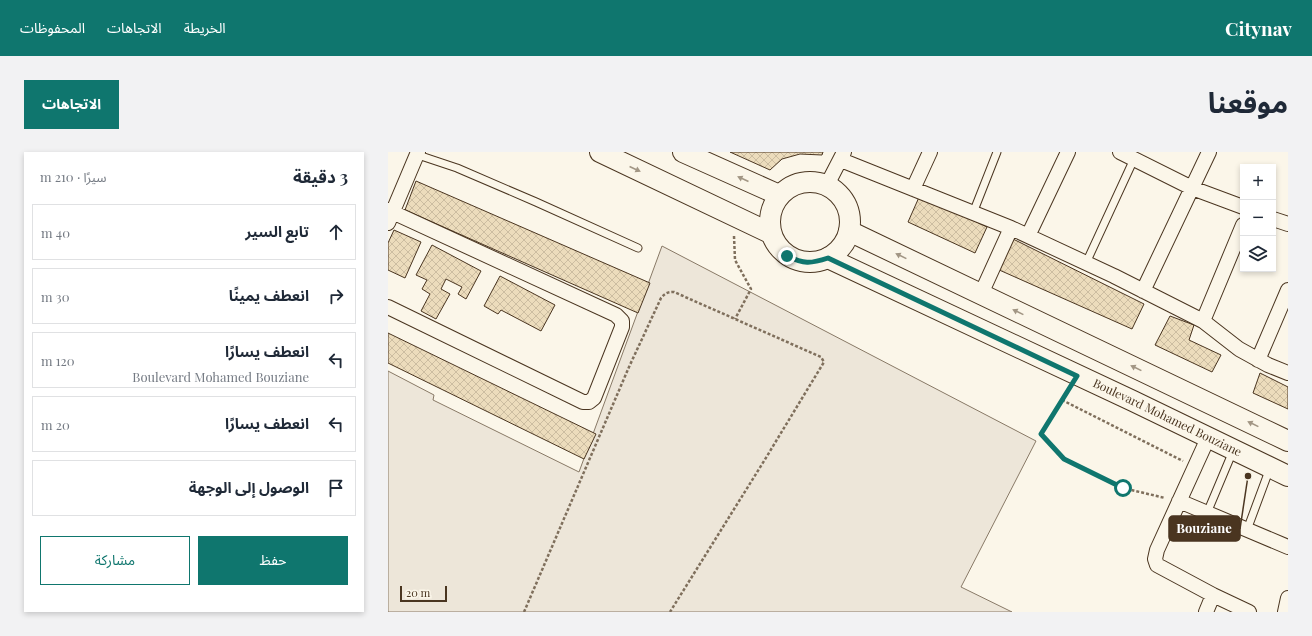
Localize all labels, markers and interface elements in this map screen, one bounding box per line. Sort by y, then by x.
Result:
text: Citynav [1225,15,1292,41]
text: المحفوظات [20,18,85,37]
text: الاتجاهات [107,18,162,37]
text: الخريطة [184,18,226,37]
button: الاتجاهات [24,80,119,129]
text: موقعنا [1208,83,1288,120]
map controls [1240,164,1276,272]
button: + [1240,164,1276,200]
text: 3 دقيقة [293,165,348,187]
one-way arrow [629,166,640,172]
text: سيرًا · 210 m [40,168,107,185]
one-way arrow [738,176,749,182]
button: − [1240,200,1276,236]
text: تابع السير [245,221,309,241]
icon: ahead [325,221,347,243]
text: 40 m [41,224,70,241]
button: layers [1240,236,1276,272]
route end [778,247,796,265]
one-way arrow [895,253,907,259]
text: انعطف يمينًا [229,285,309,305]
icon: right [325,285,347,307]
text: 30 m [41,288,69,305]
one-way arrow [1013,309,1024,315]
text: انعطف يسارًا [225,341,309,361]
icon: left [325,349,347,371]
text: 120 m [41,352,75,369]
one-way arrow [1130,365,1141,371]
text: Boulevard Mohamed Bouziane [132,368,309,385]
street label: Boulevard Mohamed Bouziane [1091,374,1245,459]
text: انعطف يسارًا [225,413,309,433]
icon: left [325,413,347,435]
text: 20 m [41,416,70,433]
one-way arrow [1247,421,1259,427]
text: الوصول إلى الوجهة [189,477,309,497]
icon: arrive [325,477,347,499]
route start [1114,479,1132,497]
callout: Bouziane [1169,516,1240,541]
text: Bouziane [1176,519,1232,536]
button: مشاركة [40,536,190,585]
button: حفظ [198,536,348,585]
scale bar [400,584,447,603]
text: 20 m [406,585,430,600]

